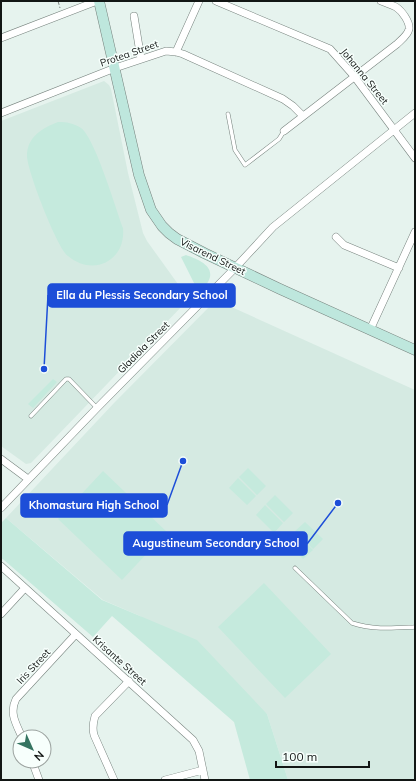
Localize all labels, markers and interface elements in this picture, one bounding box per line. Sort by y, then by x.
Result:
street label: Protea Street [98,37,160,70]
street label: Johanna Street [338,45,392,108]
street label: Visarend Street [178,235,248,278]
callout: Ella du Plessis Secondary School [48,284,235,307]
text: Ella du Plessis Secondary School [56,288,228,302]
street label: Gladiola Street [115,318,172,376]
callout: Khomastura High School [21,494,167,517]
text: Khomastura High School [29,498,159,512]
callout: Augustineum Secondary School [124,532,307,555]
text: Augustineum Secondary School [133,536,300,550]
street label: Krisante Street [90,633,150,688]
street label: Iris Street [14,646,53,687]
north arrow [12,729,52,769]
scale bar [276,743,369,769]
text: N [31,748,47,764]
text: 100 m [282,749,317,764]

